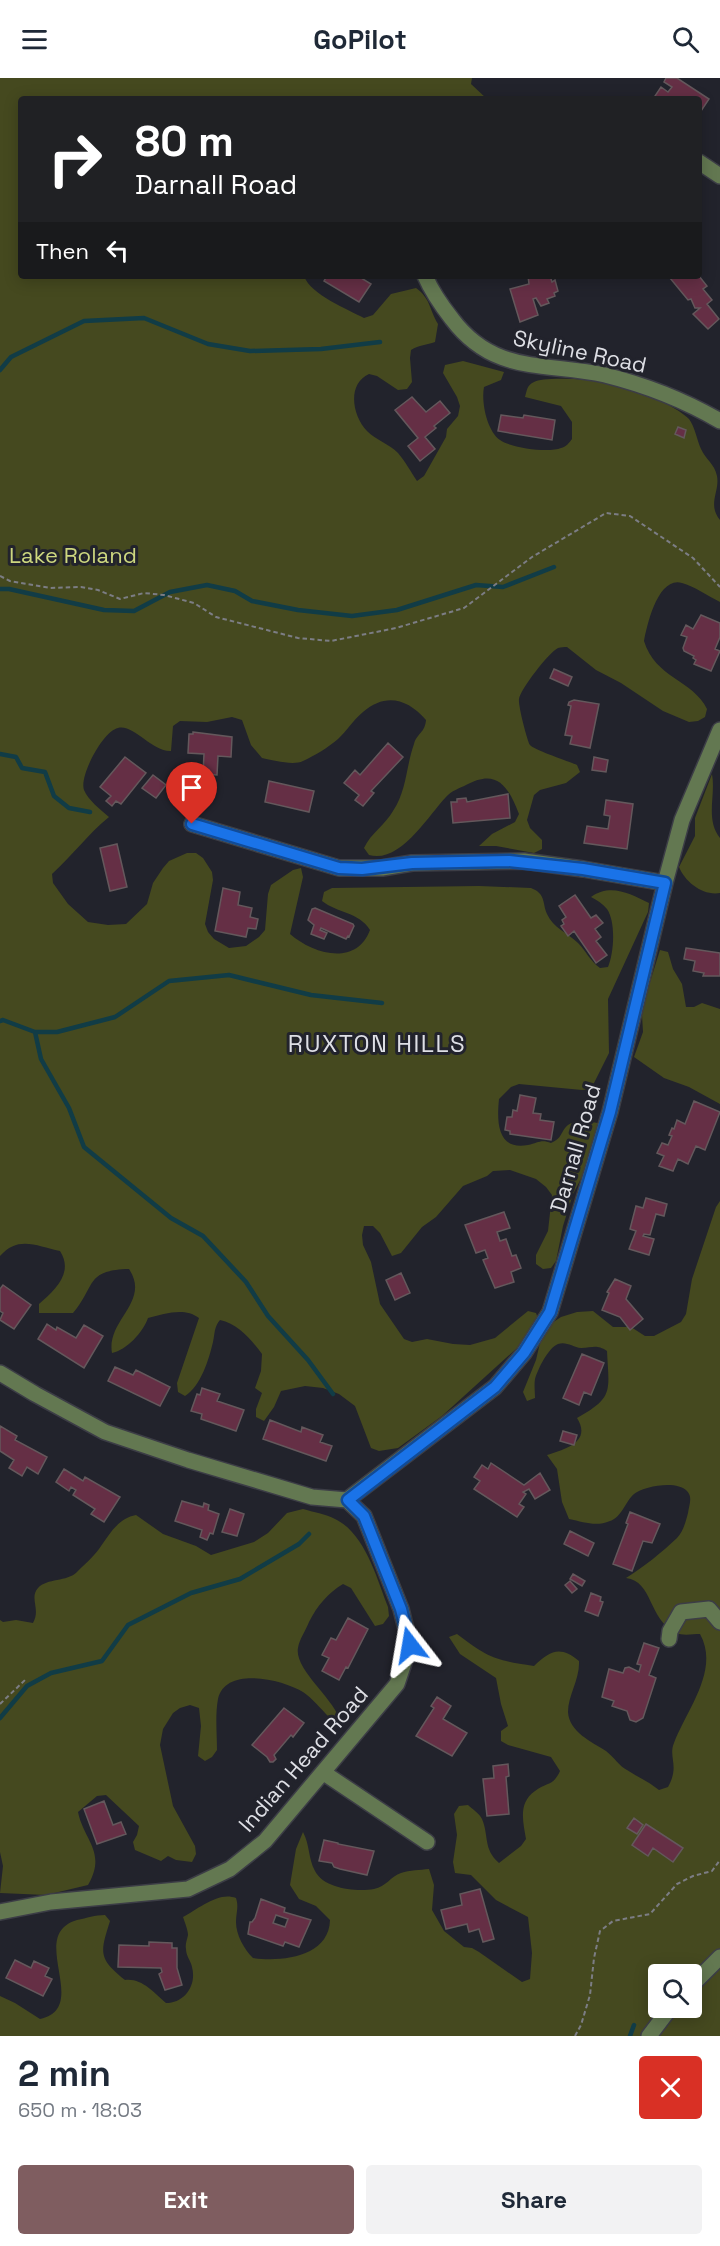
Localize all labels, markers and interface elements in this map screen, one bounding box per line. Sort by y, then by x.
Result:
text: GoPilot [313,22,407,57]
icon: menu [18,23,51,56]
icon: search [669,23,702,56]
text: 80 m [135,115,234,168]
icon: right [36,120,114,198]
text: Darnall Road [135,167,297,202]
icon: left [101,234,134,267]
text: Then [36,237,89,265]
street label: Skyline Road [511,323,649,379]
park label: Lake Roland [9,541,137,569]
pin [166,762,217,824]
icon: arrive [175,771,208,804]
district label: RUXTON HILLS [288,1028,466,1059]
street label: Darnall Road [543,1081,607,1215]
position arrow [378,1613,442,1677]
street label: Indian Head Road [232,1680,374,1838]
map controls [648,1964,702,2018]
button: search [648,1964,702,2018]
text: 2 min [18,2051,111,2097]
button: close [639,2056,702,2119]
text: 650 m · 18:03 [18,2097,142,2123]
button: Exit [18,2165,354,2234]
button: Share [366,2165,702,2234]

